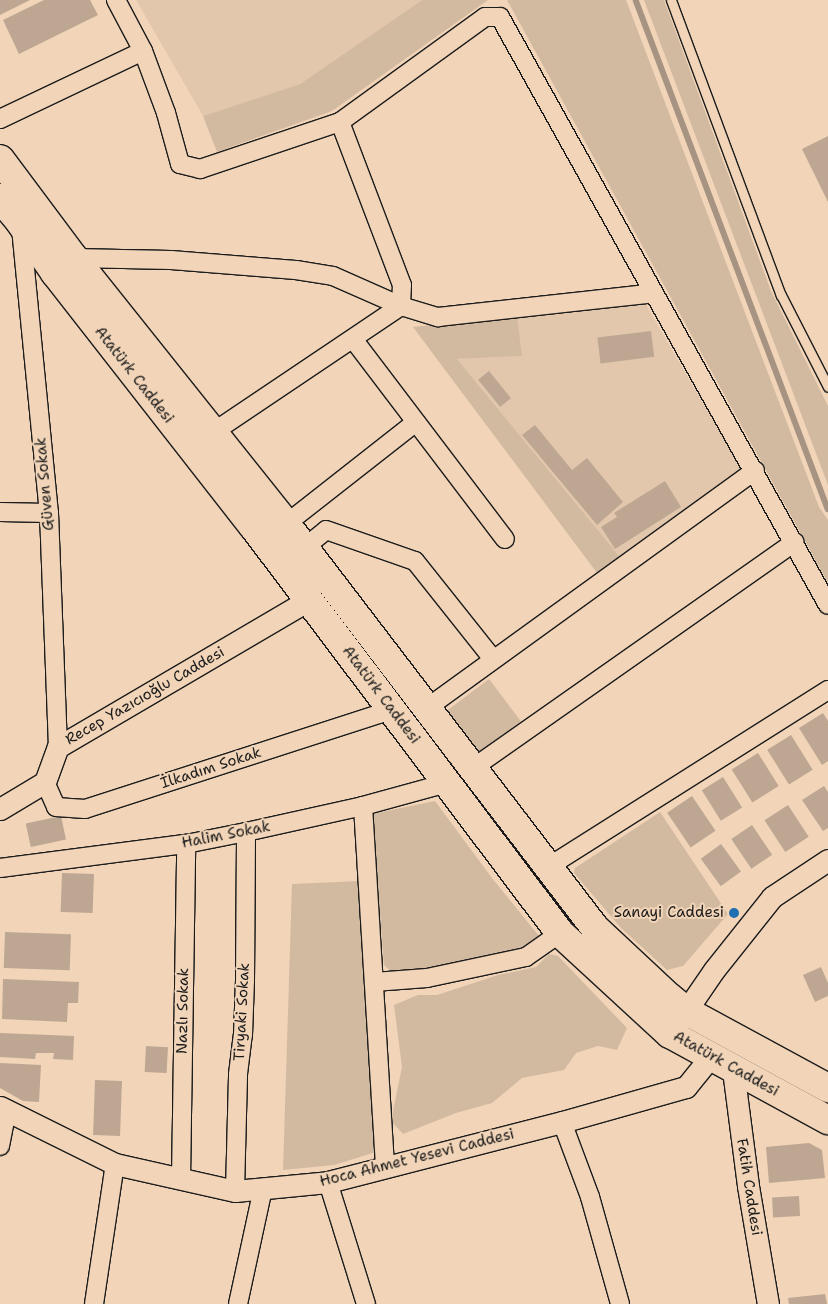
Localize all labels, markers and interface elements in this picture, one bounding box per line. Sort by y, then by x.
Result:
street label: Atatürk Caddesi [91,323,177,427]
street label: Güven Sokak [32,437,58,531]
street label: Recep Yazıcıoğlu Caddesi [62,643,228,749]
street label: Atatürk Caddesi [338,643,424,747]
street label: İlkadım Sokak [158,743,264,793]
street label: Halim Sokak [180,818,272,852]
place label: Sanayi Caddesi [614,904,724,922]
marker: Sanayi Caddesi [728,907,740,919]
street label: Tiryaki Sokak [230,962,254,1062]
street label: Nazlı Sokak [173,968,193,1054]
street label: Atatürk Caddesi [670,1028,782,1100]
street label: Hoca Ahmet Yesevi Caddesi [318,1125,516,1191]
street label: Fatih Caddesi [732,1137,766,1237]

